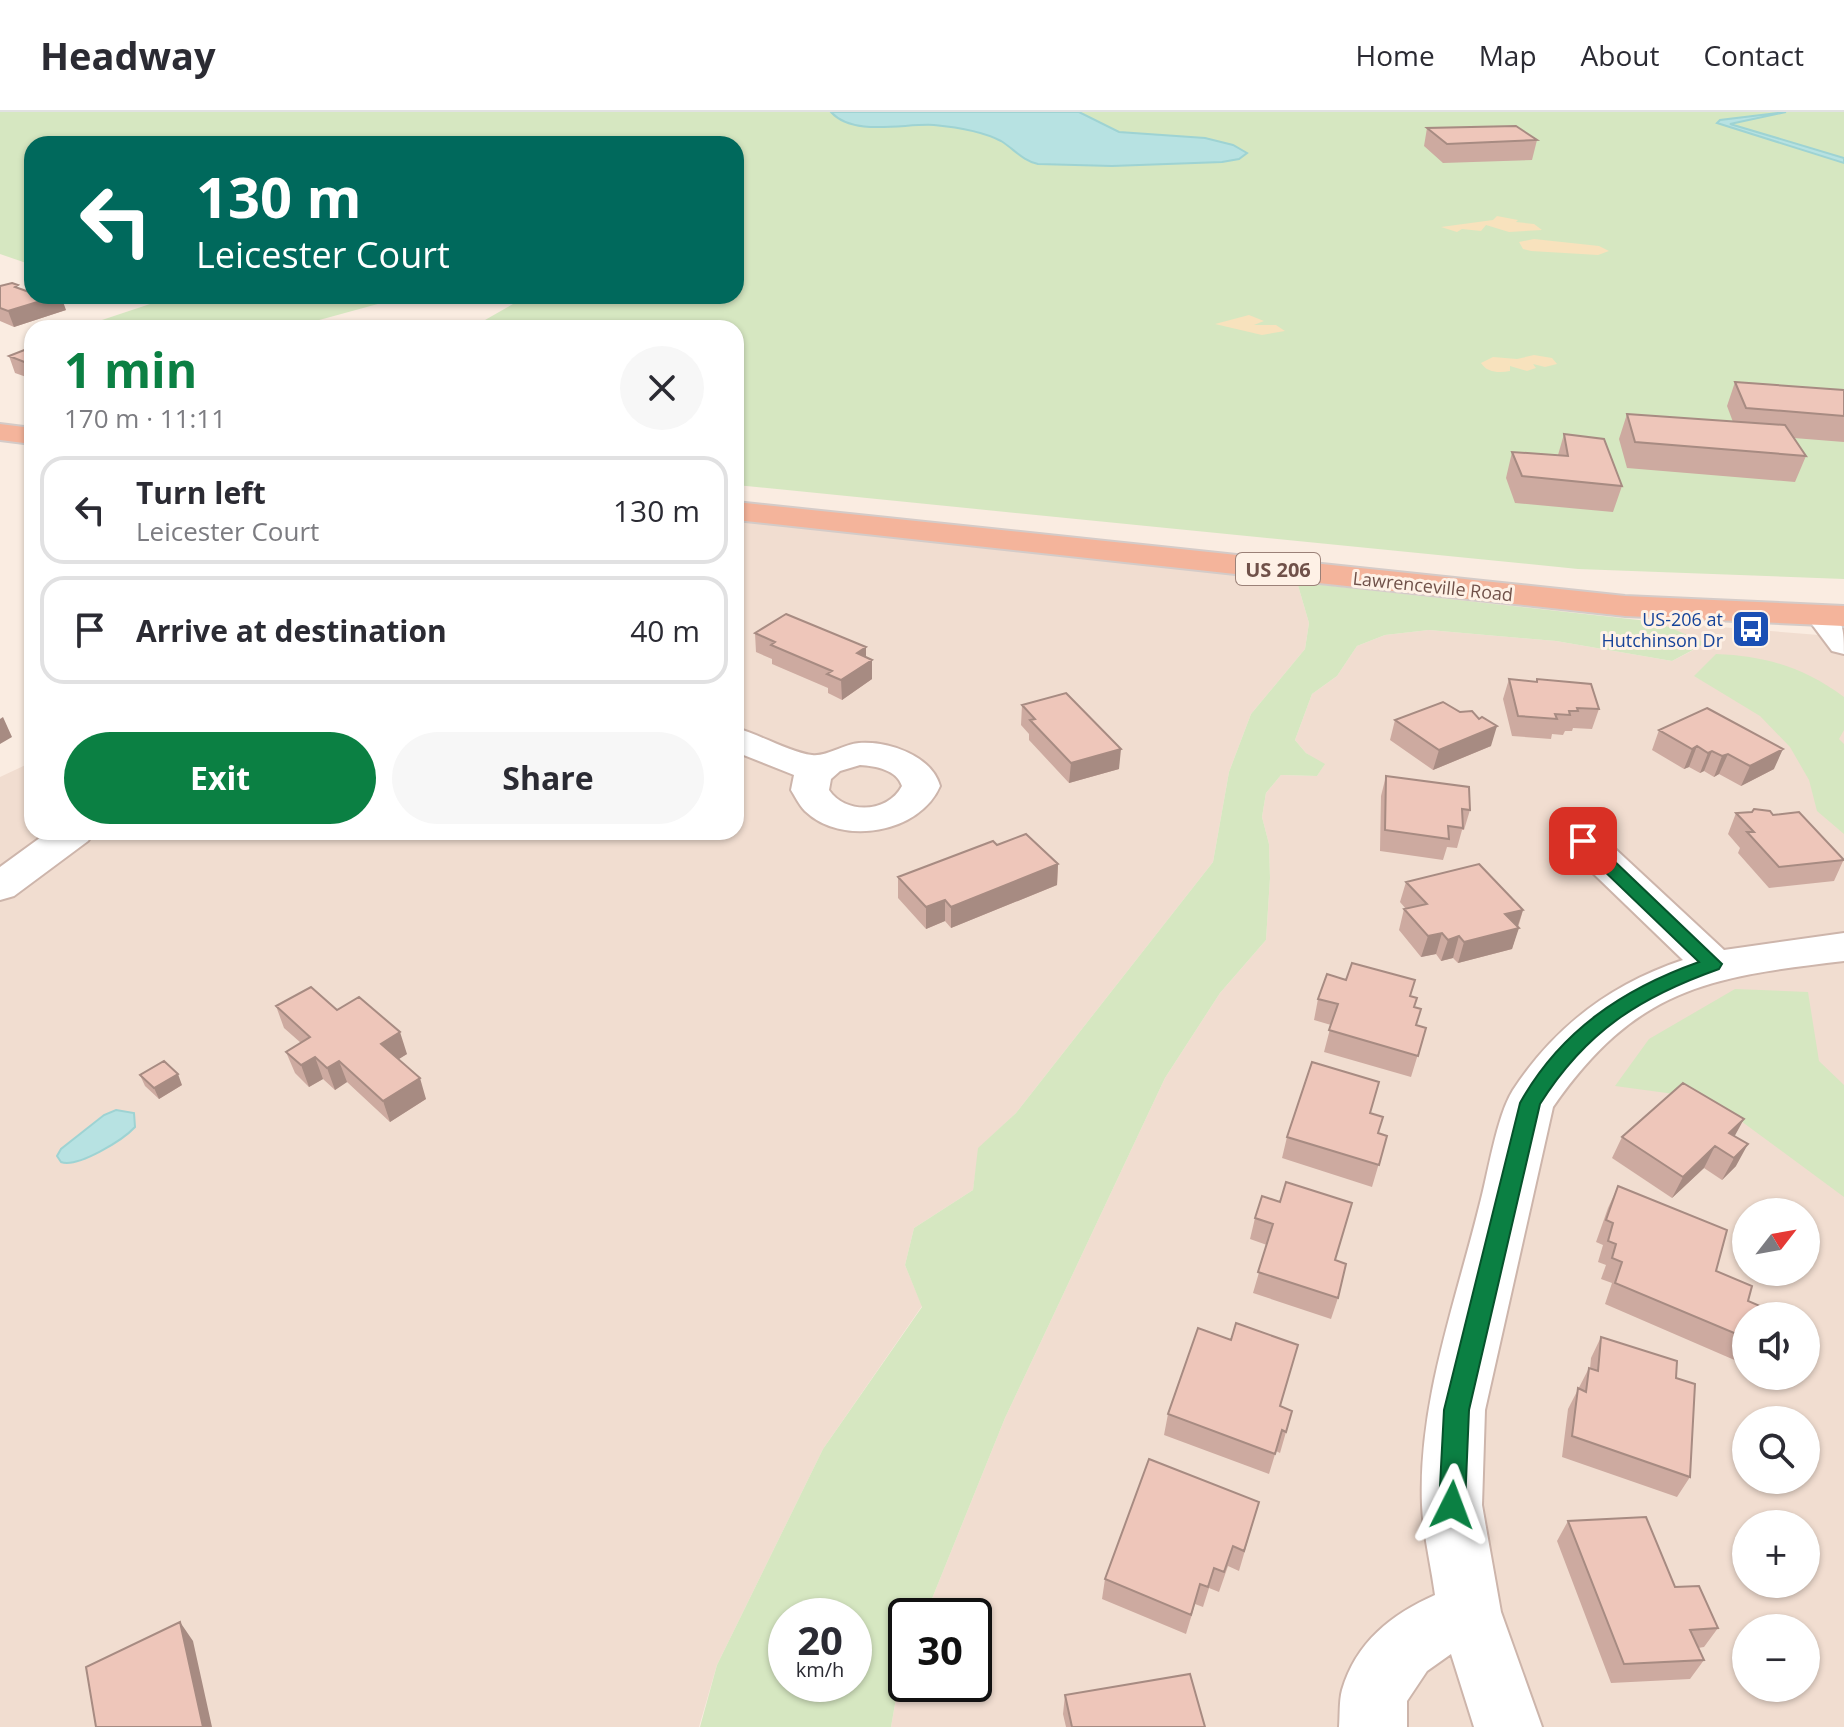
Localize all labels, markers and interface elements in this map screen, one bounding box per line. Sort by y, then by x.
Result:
text: Headway [40,29,216,81]
text: Home [1356,36,1435,74]
text: Map [1479,36,1537,74]
text: About [1581,36,1659,74]
text: Contact [1703,36,1804,74]
text: 130 m [196,158,362,234]
icon: left [64,168,168,272]
text: Leicester Court [196,230,450,279]
text: 1 min [64,337,197,402]
button: close [620,346,704,430]
text: 170 m · 11:11 [64,400,226,436]
text: Turn left [136,472,266,513]
icon: left [68,488,112,532]
text: 130 m [613,490,700,531]
text: Leicester Court [136,513,319,549]
road number: US 206 [1236,553,1320,585]
street label: Lawrenceville Road [1352,566,1514,606]
place label: US-206 at Hutchinson Dr [1601,607,1724,652]
icon: arrive [68,608,112,652]
bus stop icon: US-206 at Hutchinson Dr [1730,608,1772,650]
text: Arrive at destination [136,610,447,651]
text: 40 m [630,610,700,651]
button: Exit [64,732,376,824]
button: Share [392,732,704,824]
pin [1549,807,1617,875]
icon: arrive [1561,819,1605,863]
north arrow [1732,1198,1820,1286]
map controls [1732,1198,1820,1702]
button: sound [1732,1302,1820,1390]
button: search [1732,1406,1820,1494]
position arrow [1410,1463,1494,1547]
button: + [1732,1510,1820,1598]
speed limit sign: 30 [888,1598,992,1702]
text: 20 [797,1612,843,1667]
button: − [1732,1614,1820,1702]
text: km/h [796,1656,844,1683]

